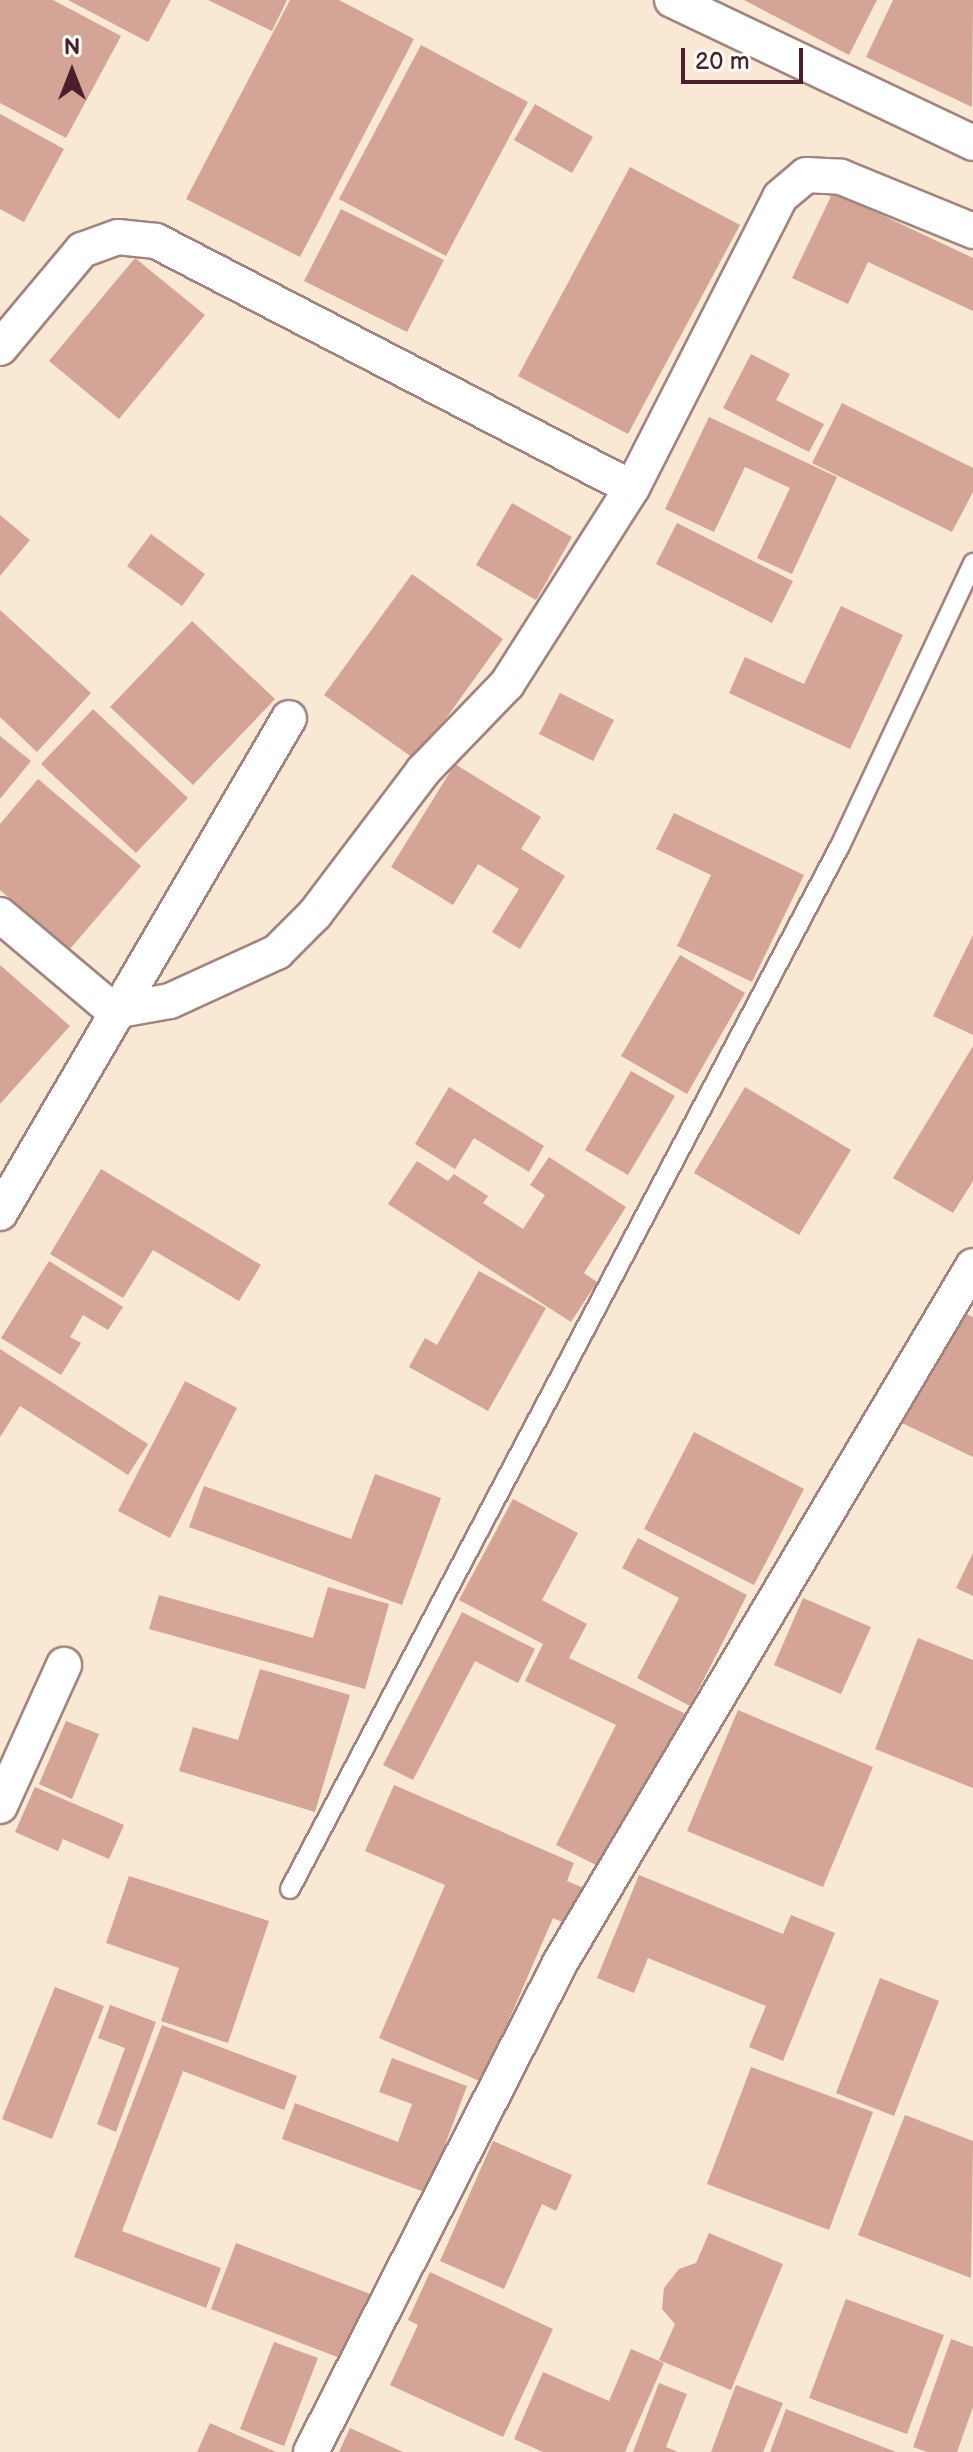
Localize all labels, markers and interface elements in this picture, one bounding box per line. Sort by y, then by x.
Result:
north arrow [32,32,112,112]
scale bar [685,32,807,82]
text: N [64,34,80,61]
text: 20 m [695,47,750,76]

